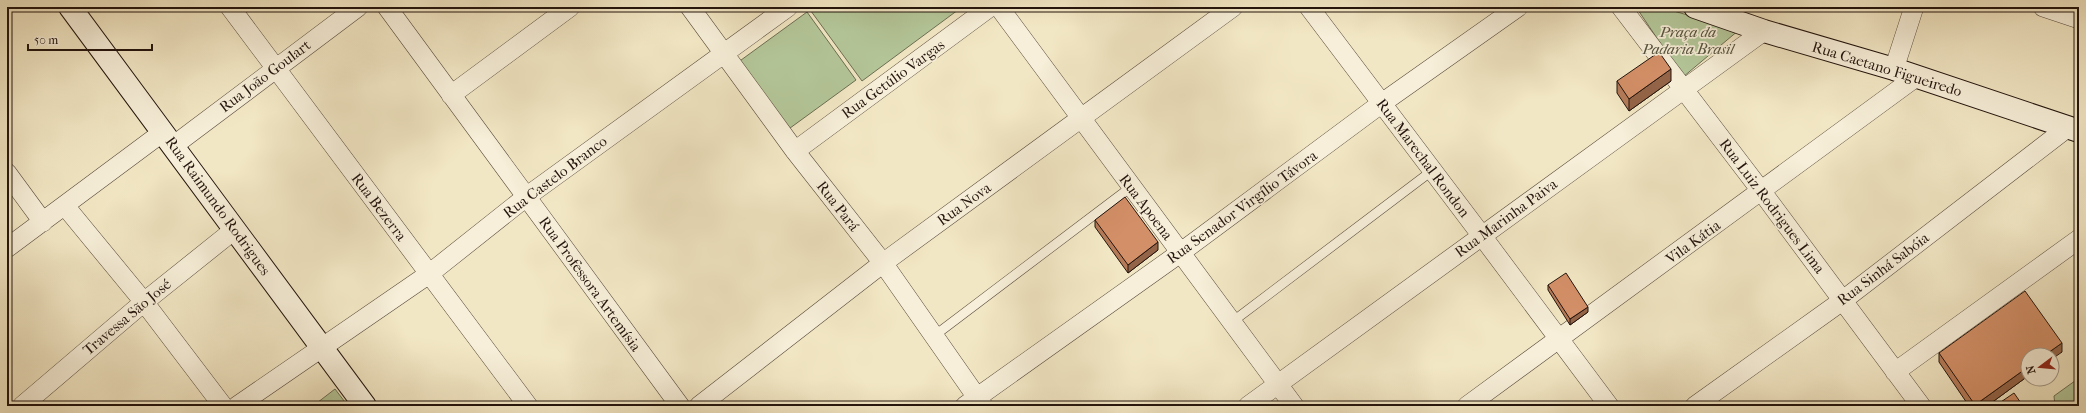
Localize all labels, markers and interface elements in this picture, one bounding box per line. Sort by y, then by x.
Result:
park label: Praça da Padaria Brasil [1641,23,1736,58]
scale bar [28,26,152,52]
text: 50 m [34,33,58,47]
street label: Rua João Goulart [216,35,315,116]
street label: Rua Getúlio Vargas [838,35,948,122]
street label: Rua Caetano Figueiredo [1810,38,1965,101]
street label: Rua Marechal Rondon [1372,95,1474,221]
street label: Rua Castelo Branco [500,132,611,222]
street label: Rua Raimundo Rodrigues [162,133,275,279]
street label: Rua Luiz Rodrigues Lima [1715,135,1829,278]
street label: Rua Senador Virgílio Távora [1163,146,1321,268]
street label: Rua Bezerra [348,170,411,245]
street label: Rua Apoena [1115,171,1177,244]
street label: Rua Marinha Paiva [1451,174,1562,261]
street label: Rua Pará [813,177,864,235]
street label: Rua Nova [934,178,995,230]
street label: Rua Professora Artemísia [535,213,646,356]
street label: Vila Kátia [1661,216,1725,268]
street label: Rua Sinhá Sabóia [1834,228,1933,309]
street label: Travessa São José [79,275,175,359]
north arrow [2020,347,2060,387]
text: N [2023,363,2038,375]

